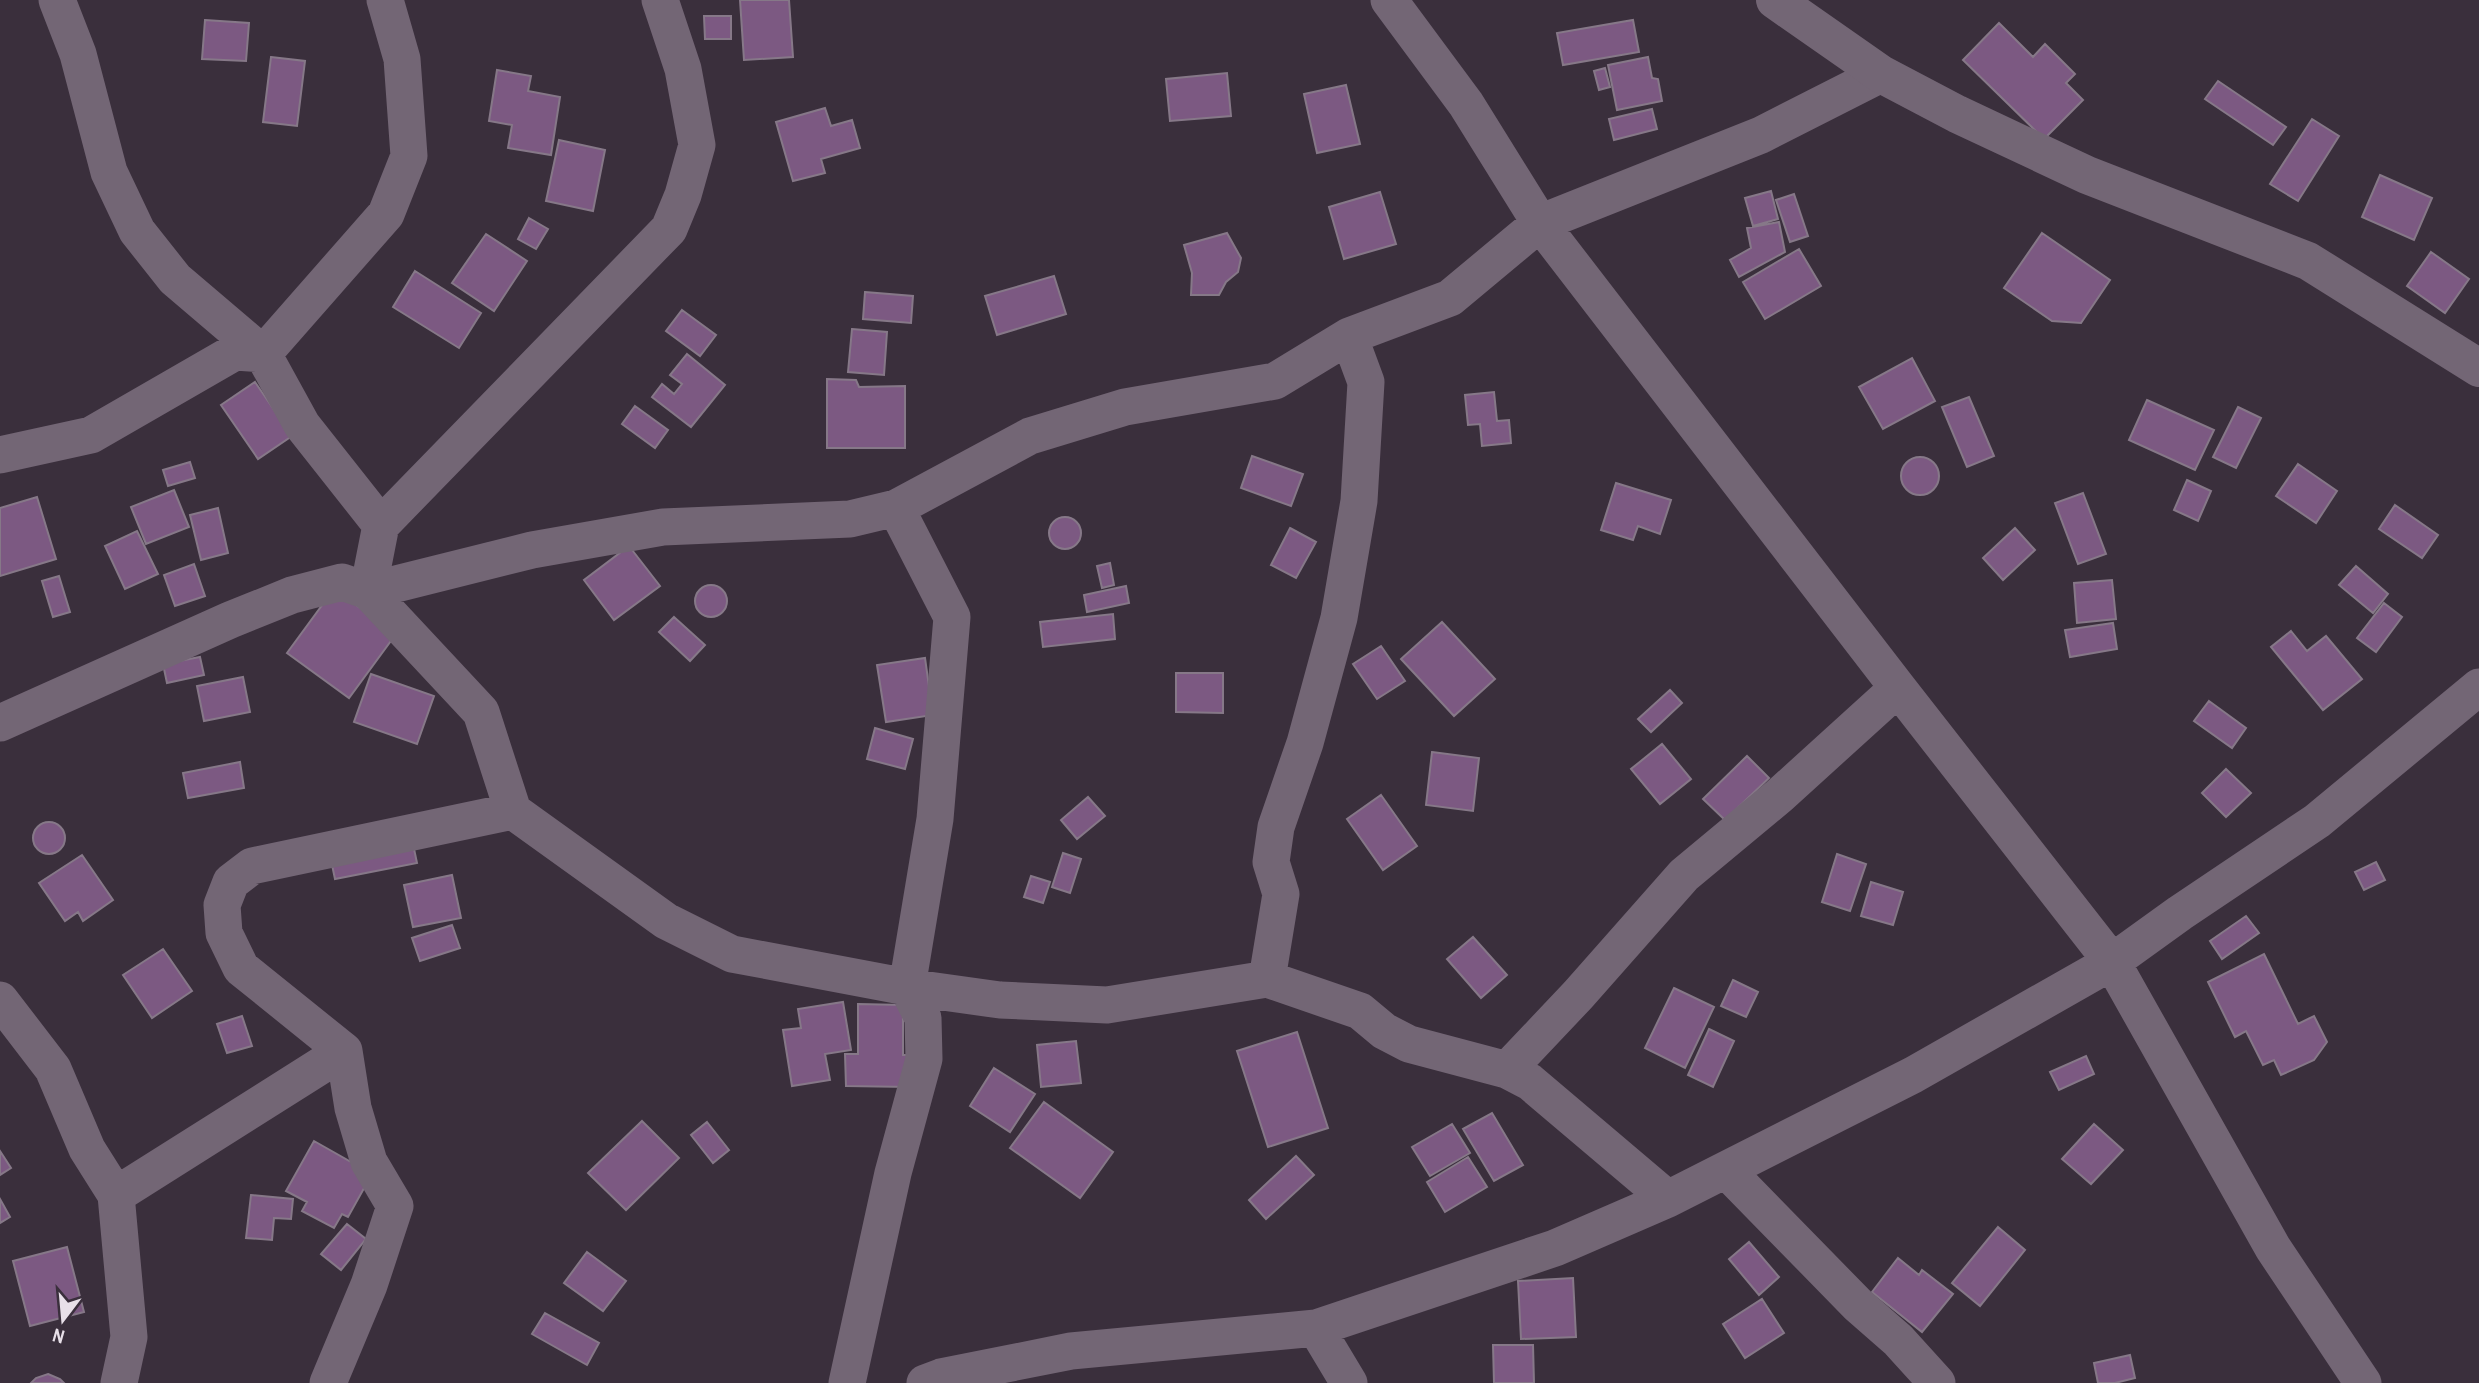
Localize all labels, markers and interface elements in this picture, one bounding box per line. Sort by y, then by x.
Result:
north arrow [28,1285,98,1355]
text: N [49,1322,67,1350]

